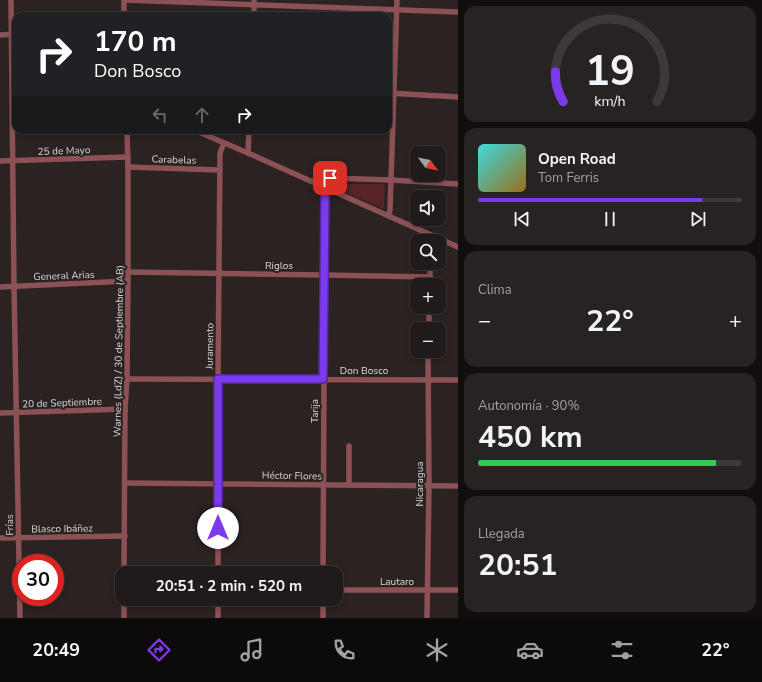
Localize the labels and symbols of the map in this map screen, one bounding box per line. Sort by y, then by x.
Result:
street label: 25 de Mayo [37,143,91,159]
north arrow [410,146,446,182]
street label: Carabelas [151,152,197,168]
pin [313,161,347,195]
street label: Riglos [265,259,293,273]
street label: Warnes (LdZ) / 30 de Septiembre (AB) [110,265,128,437]
street label: General Arias [33,268,95,284]
street label: Juramento [203,322,217,370]
street label: Don Bosco [340,364,389,378]
street label: 20 de Septiembre [22,395,102,411]
street label: Tarija [308,399,322,423]
street label: Nicaragua [413,461,427,507]
street label: Héctor Flores [262,468,322,484]
position arrow [197,507,239,549]
street label: Frías [3,514,17,536]
street label: Blasco Ibáñez [31,521,93,537]
speed limit sign: 30 [12,554,64,606]
street label: Lautaro [380,575,415,589]

